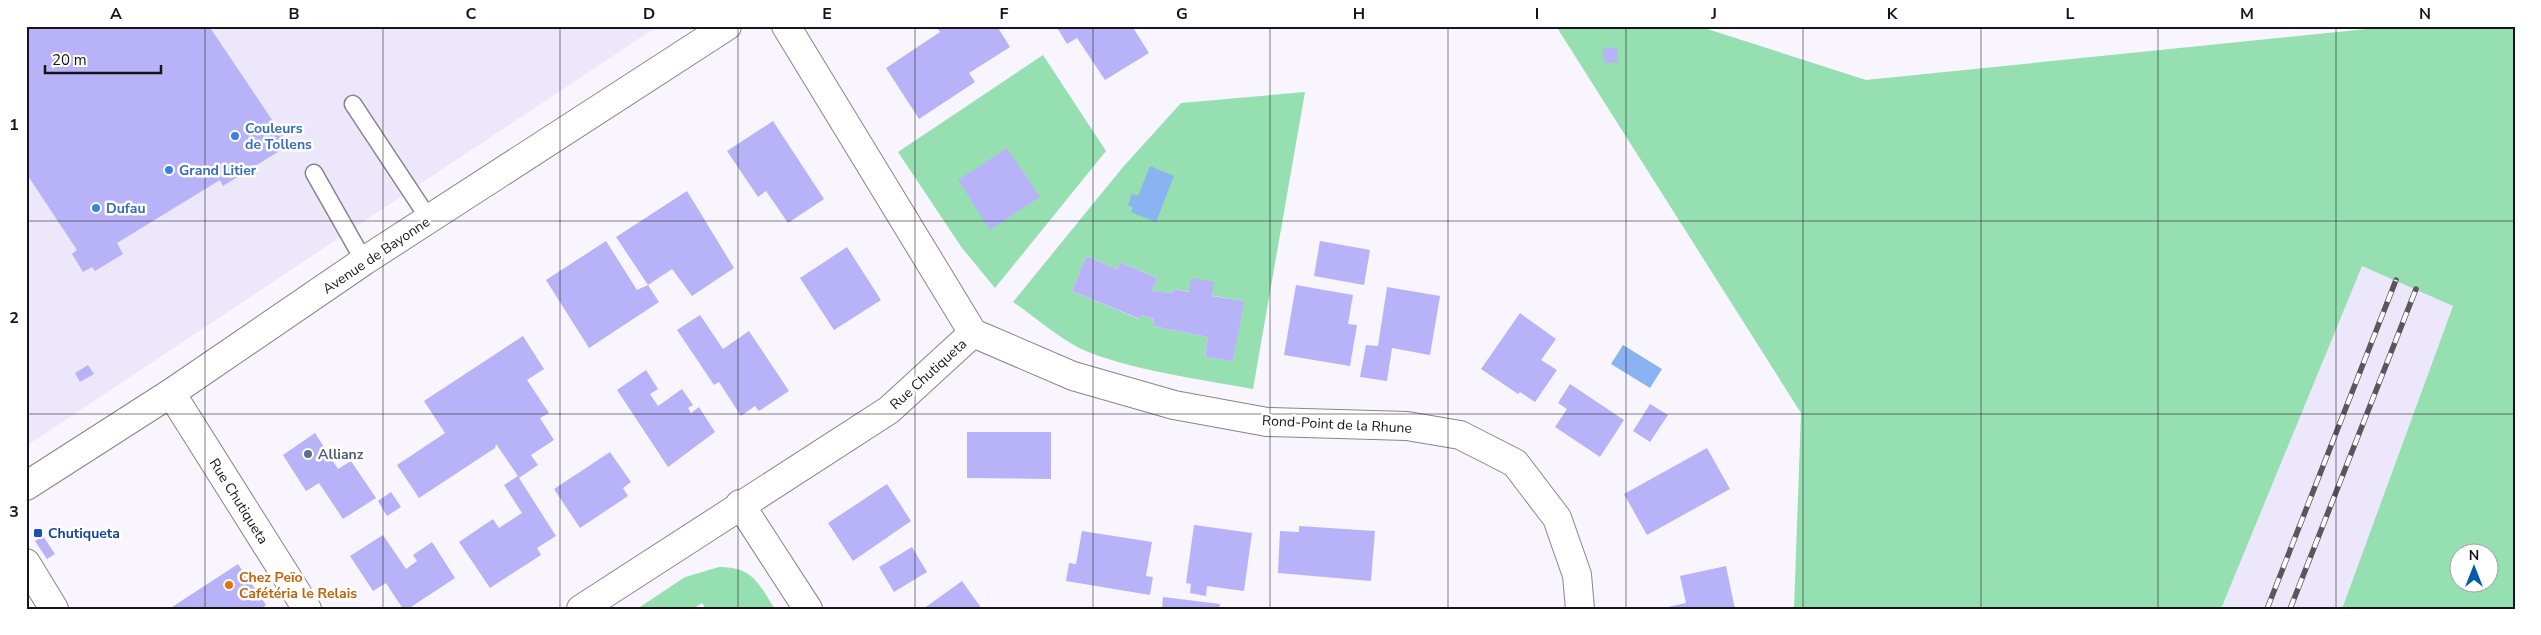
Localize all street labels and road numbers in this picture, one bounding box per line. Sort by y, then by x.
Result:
street label: Avenue de Bayonne [319,212,434,298]
street label: Rue Chutiqueta [886,335,971,414]
street label: Rond-Point de la Rhune [1262,411,1412,438]
street label: Rue Chutiqueta [205,455,272,548]

